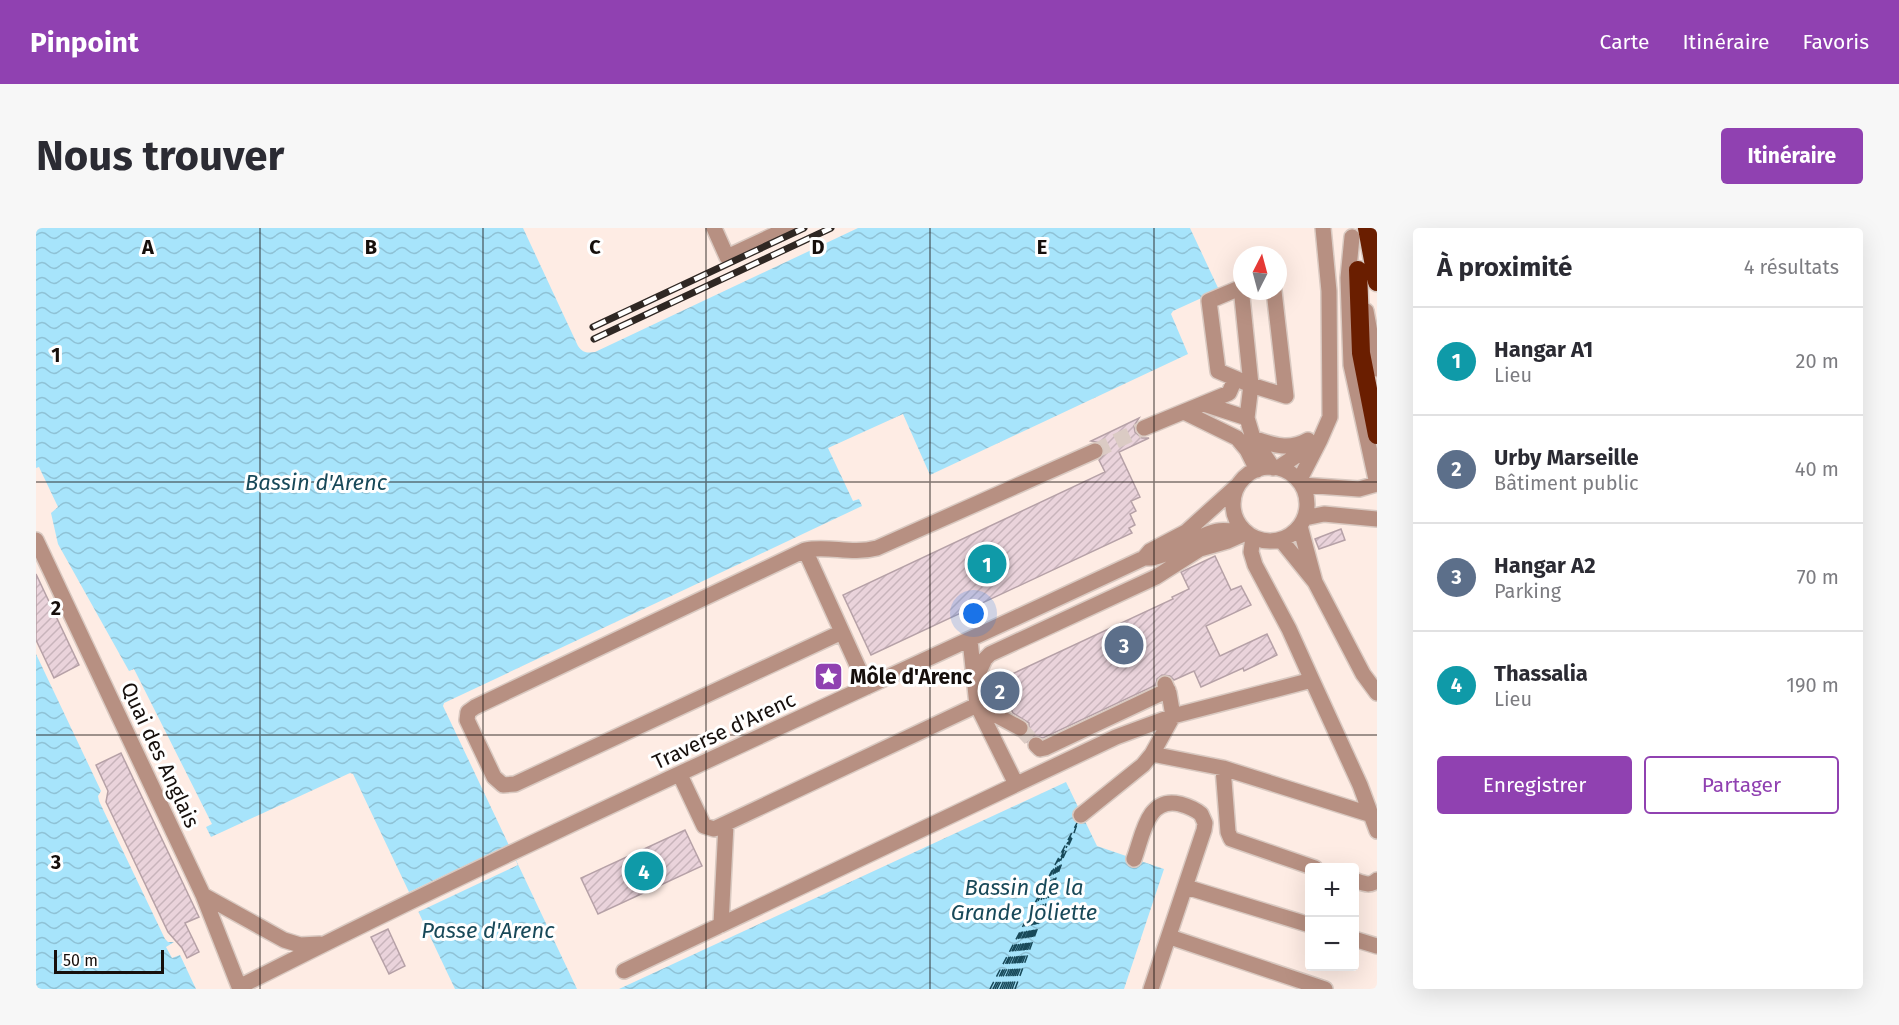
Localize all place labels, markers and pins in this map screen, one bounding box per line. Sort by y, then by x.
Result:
pin: 1 [968,542,1006,586]
pin: 3 [1104,622,1144,668]
place icon: Môle d'Arenc [813,661,845,693]
place label: Môle d'Arenc [850,664,972,690]
pin: 2 [980,668,1020,714]
pin: 4 [624,848,664,894]

